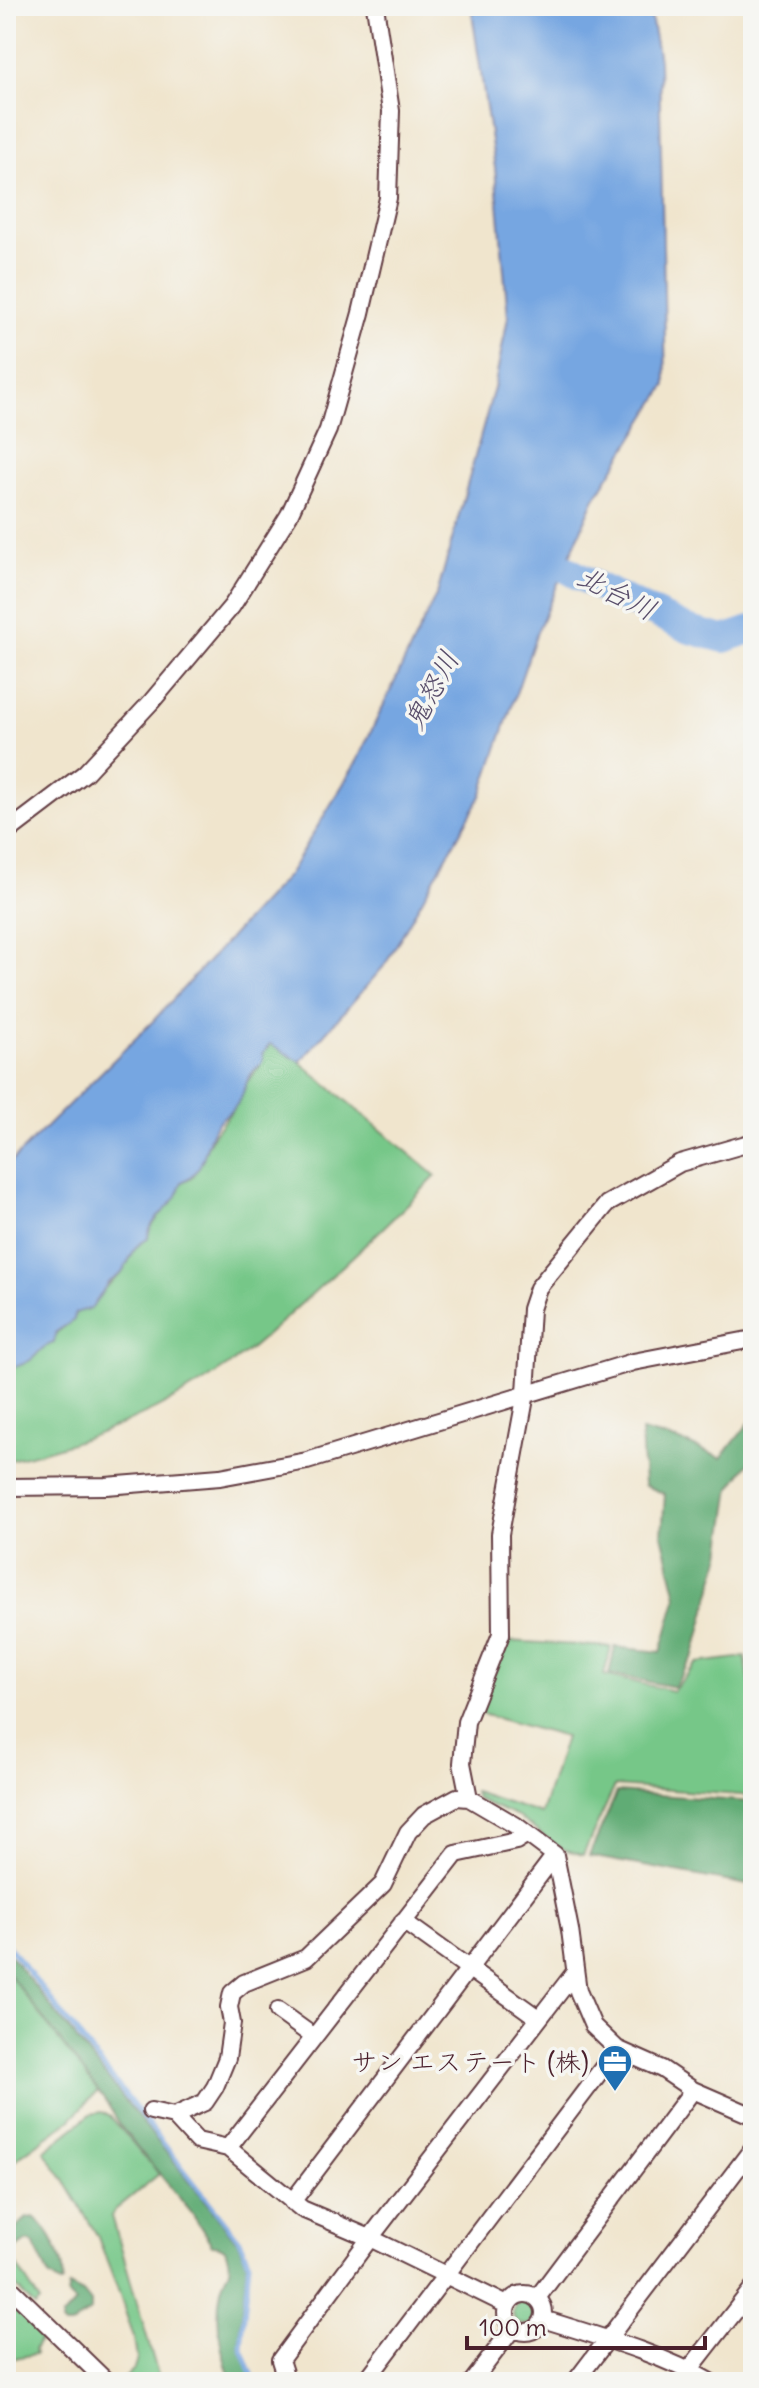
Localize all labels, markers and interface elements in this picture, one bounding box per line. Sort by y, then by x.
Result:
water label: 北台川 [571,558,663,628]
water label: 鬼怒川 [395,644,467,736]
office icon: サン エステート (株) [596,2043,634,2093]
place label: サン エステート (株) [351,2045,589,2078]
scale bar [467,2300,705,2350]
text: 100 m [479,2312,547,2342]

